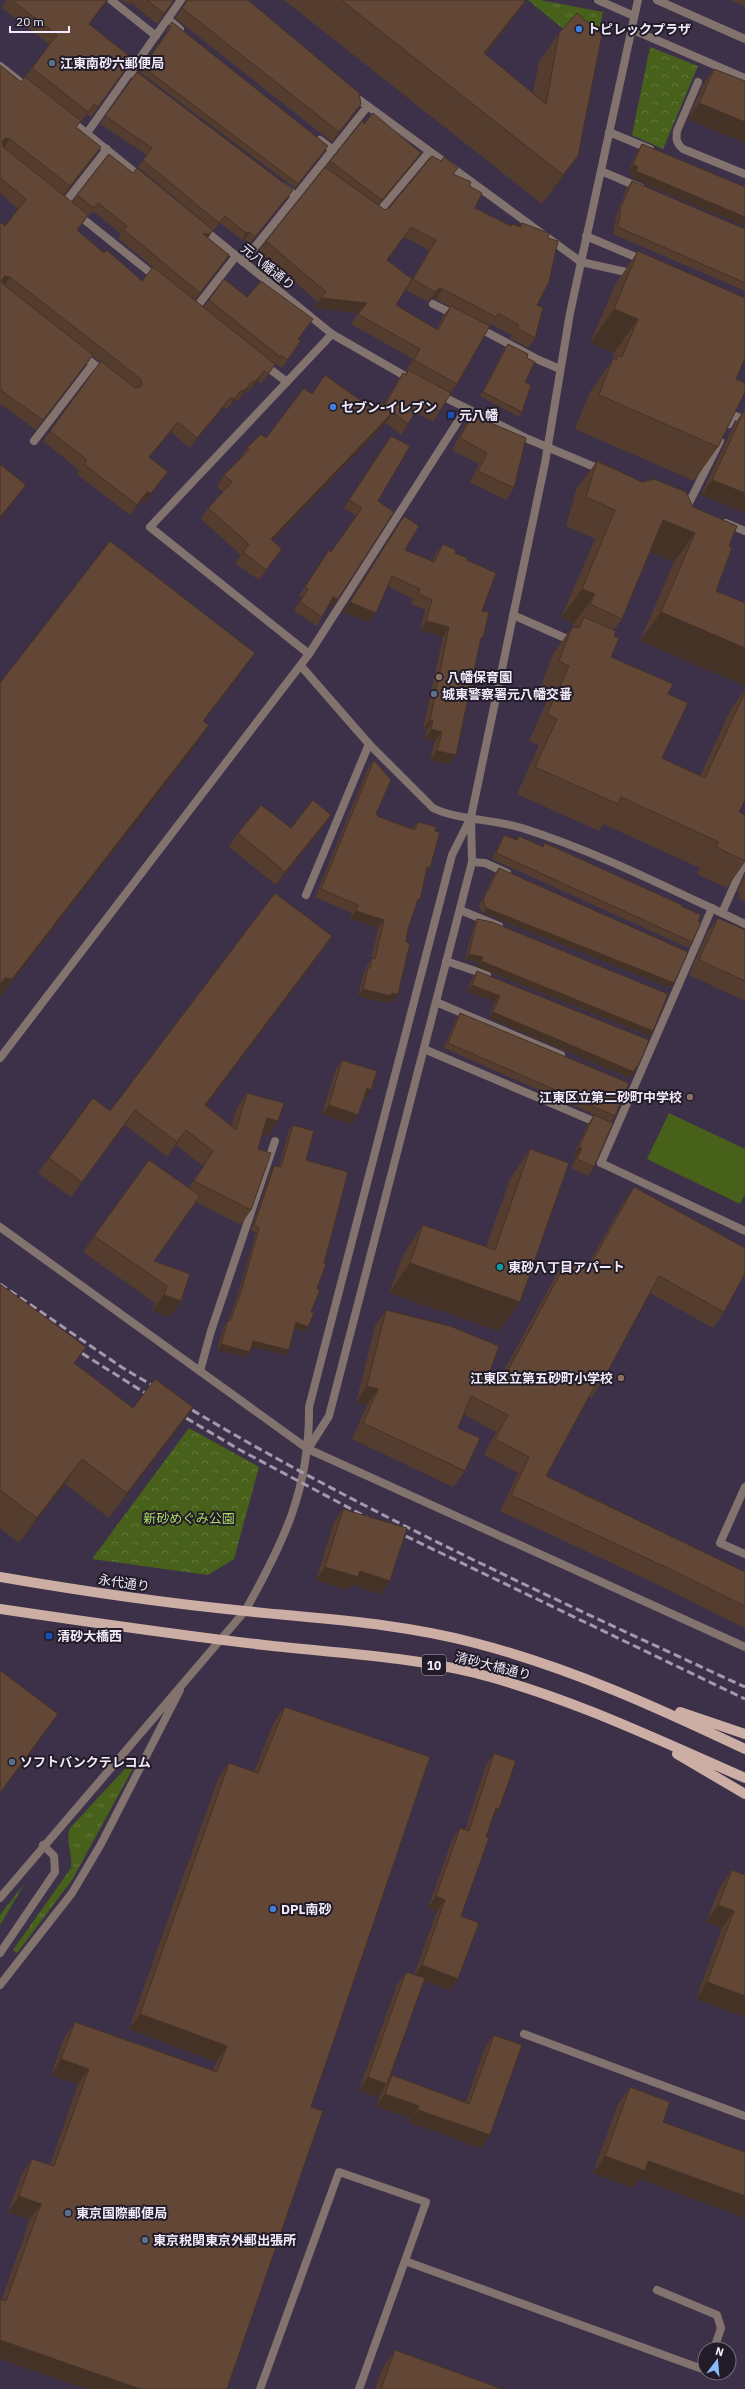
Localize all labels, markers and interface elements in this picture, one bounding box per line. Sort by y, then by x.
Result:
scale bar [10,8,69,34]
text: 20 m [16,14,44,29]
place label: トピレックプラザ [587,21,691,38]
marker: トピレックプラザ [574,24,584,34]
place label: 江東南砂六郵便局 [60,55,164,72]
marker: 江東南砂六郵便局 [47,58,57,68]
street label: 元八幡通り [237,240,299,294]
place label: セブン-イレブン [341,399,437,416]
marker: セブン-イレブン [328,402,338,412]
place label: 元八幡 [459,407,499,424]
marker: 元八幡 [446,410,456,420]
place label: 八幡保育園 [447,669,512,686]
marker: 八幡保育園 [434,672,444,682]
place label: 城東警察署元八幡交番 [442,686,572,703]
marker: 城東警察署元八幡交番 [429,689,439,699]
place label: 江東区立第二砂町中学校 [539,1089,682,1106]
marker: 江東区立第二砂町中学校 [685,1092,695,1102]
place label: 東砂八丁目アパート [508,1259,625,1276]
marker: 東砂八丁目アパート [495,1262,505,1272]
place label: 江東区立第五砂町小学校 [470,1370,613,1387]
marker: 江東区立第五砂町小学校 [616,1373,626,1383]
park label: 新砂めぐみ公園 [143,1510,235,1527]
street label: 永代通り [97,1571,151,1595]
place label: 清砂大橋西 [57,1628,122,1645]
marker: 清砂大橋西 [44,1631,54,1641]
street label: 清砂大橋通り [453,1648,533,1684]
road number: 10 [422,1655,446,1675]
place label: ソフトバンクテレコム [20,1754,151,1771]
marker: ソフトバンクテレコム [7,1757,17,1767]
place label: DPL南砂 [281,1901,331,1918]
marker: DPL南砂 [268,1904,278,1914]
place label: 東京国際郵便局 [76,2205,167,2222]
marker: 東京国際郵便局 [63,2208,73,2218]
place label: 東京税関東京外郵出張所 [153,2232,296,2249]
marker: 東京税関東京外郵出張所 [140,2235,150,2245]
north arrow [697,2341,737,2381]
text: N [714,2344,726,2359]

